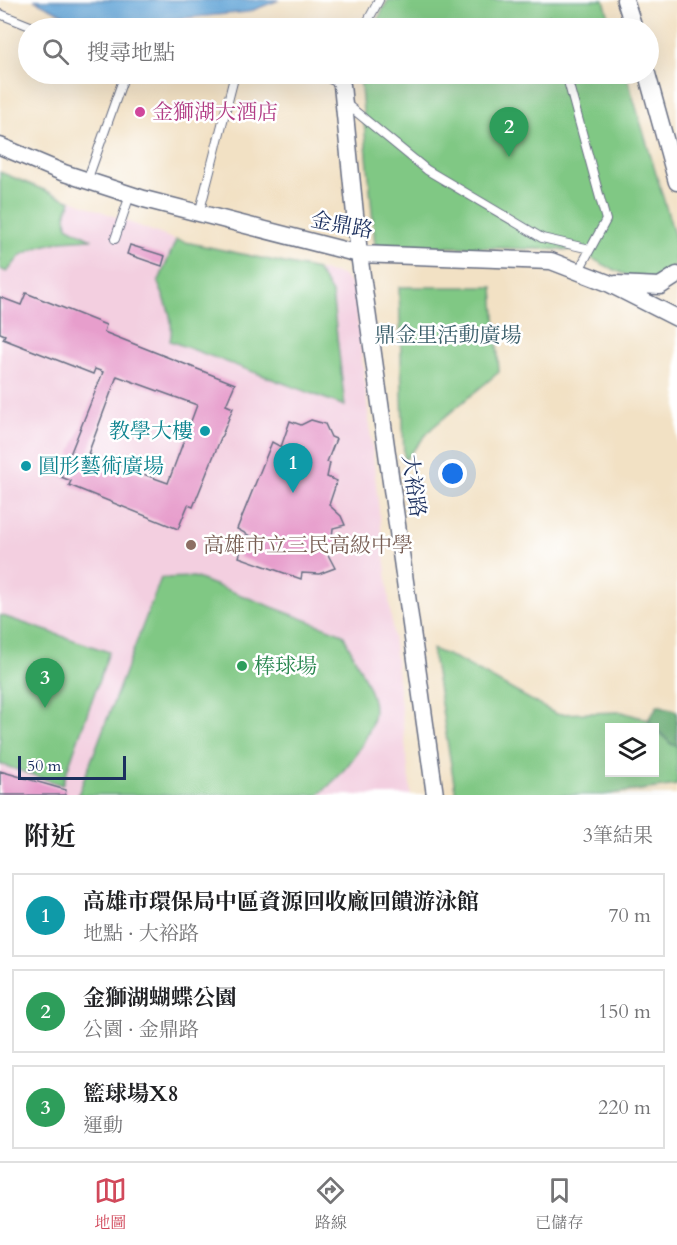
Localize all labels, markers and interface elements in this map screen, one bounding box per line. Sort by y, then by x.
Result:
search box [18,18,659,84]
icon: search [39,35,72,68]
text: 搜尋地點 [87,38,175,68]
place label: 金獅湖大酒店 [152,98,278,127]
marker: 金獅湖大酒店 [133,105,147,119]
pin: 2 [490,108,528,157]
street label: 金鼎路 [308,205,376,246]
park label: 鼎金里活動廣場 [375,321,522,350]
place label: 教學大樓 [109,417,193,446]
marker: 教學大樓 [198,424,212,438]
pin: 1 [274,444,312,493]
place label: 圓形藝術廣場 [38,452,164,481]
street label: 大裕路 [395,453,432,519]
marker: 圓形藝術廣場 [19,459,33,473]
your location [438,459,467,488]
place label: 高雄市立三民高級中學 [203,531,413,560]
marker: 高雄市立三民高級中學 [184,538,198,552]
place label: 棒球場 [254,652,317,681]
pin: 3 [26,658,64,708]
marker: 棒球場 [235,659,249,673]
map controls [605,723,659,777]
button: layers [605,723,659,777]
scale bar [18,753,126,780]
text: 50 m [27,755,61,777]
text: 附近 [24,819,76,854]
text: 3筆結果 [583,822,653,849]
text: 高雄市環保局中區資源回收廠回饋游泳館 [83,887,479,917]
text: 1 [40,902,51,929]
text: 70 m [608,902,651,929]
text: 地點 · 大裕路 [83,920,199,947]
text: 金獅湖蝴蝶公園 [83,983,237,1013]
text: 2 [40,998,51,1025]
text: 150 m [598,998,651,1025]
text: 公園 · 金鼎路 [83,1016,199,1043]
text: 籃球場X8 [83,1079,179,1109]
text: 3 [40,1094,51,1121]
text: 220 m [598,1094,651,1121]
text: 運動 [83,1112,123,1139]
tab: 地圖 [94,1174,127,1234]
tab: 路線 [314,1174,347,1234]
tab: 已儲存 [535,1174,583,1234]

